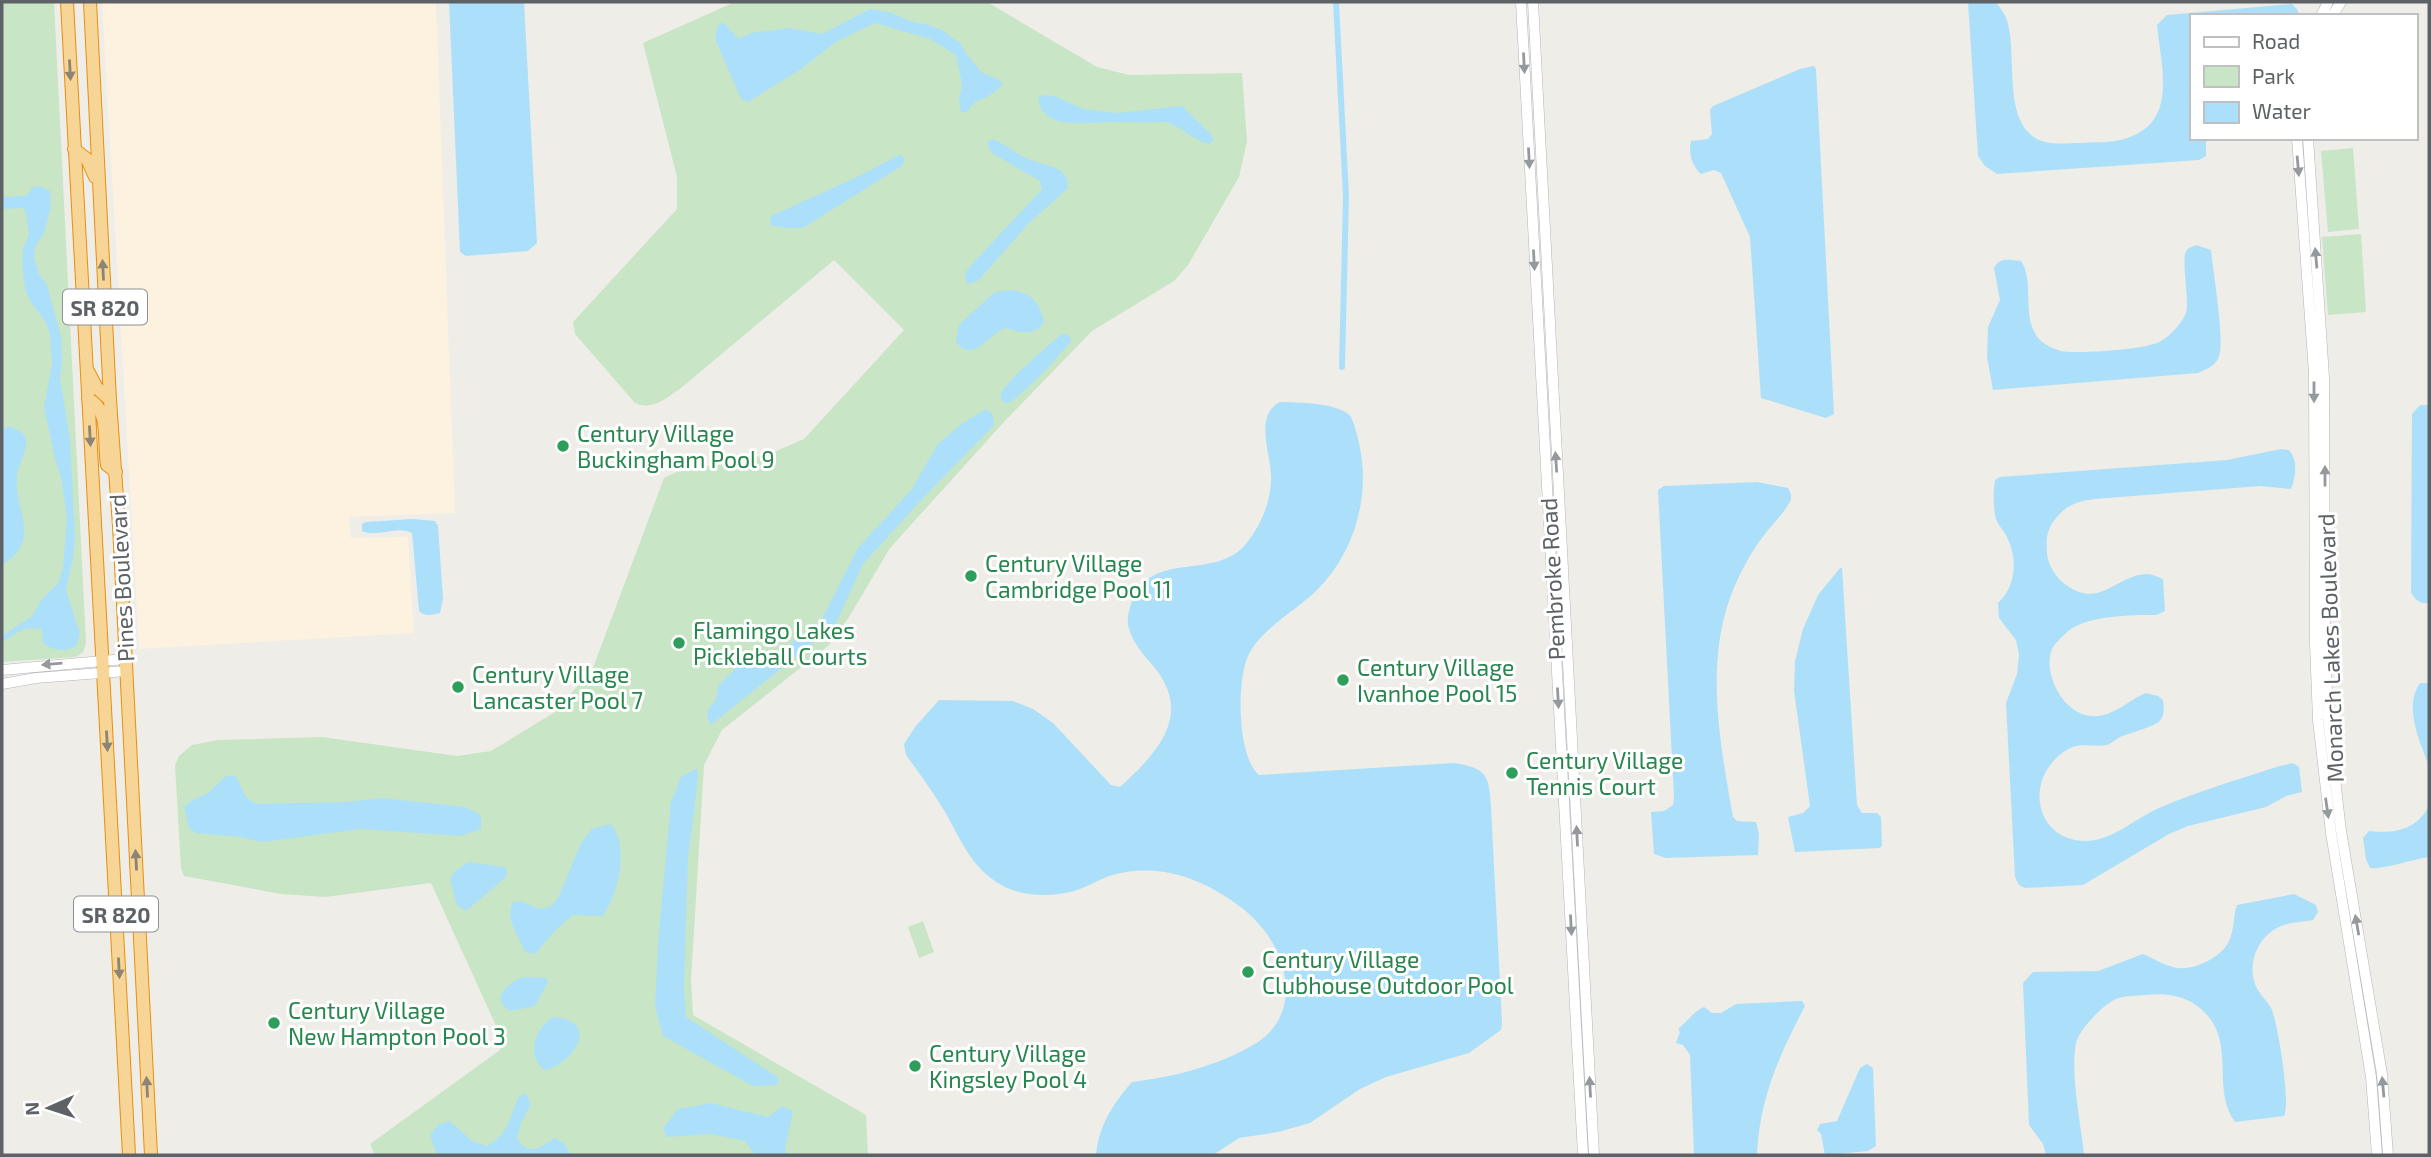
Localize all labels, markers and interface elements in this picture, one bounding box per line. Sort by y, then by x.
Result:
legend [2190,14,2417,140]
text: Road [2252,28,2300,53]
one-way arrow [1519,52,1530,74]
one-way arrow [65,59,76,81]
text: Park [2252,63,2295,88]
text: Water [2252,98,2311,123]
one-way arrow [1524,147,1535,169]
one-way arrow [2293,155,2304,177]
one-way arrow [2310,247,2321,269]
one-way arrow [1529,249,1540,271]
one-way arrow [97,259,108,281]
road number: SR 820 [63,290,147,324]
one-way arrow [2308,382,2320,404]
place label: Century Village Buckingham Pool 9 [577,419,775,473]
one-way arrow [84,425,95,447]
marker: Century Village Buckingham Pool 9 [555,438,571,454]
one-way arrow [1550,451,1561,473]
one-way arrow [2319,465,2331,487]
street label: Pines Boulevard [103,493,139,663]
street label: Pembroke Road [1534,497,1570,661]
street label: Monarch Lakes Boulevard [2311,513,2349,783]
place label: Century Village Cambridge Pool 11 [985,549,1172,603]
marker: Century Village Cambridge Pool 11 [963,568,979,584]
place label: Flamingo Lakes Pickleball Courts [693,616,867,670]
marker: Flamingo Lakes Pickleball Courts [671,635,687,651]
place label: Century Village Ivanhoe Pool 15 [1357,653,1517,707]
one-way arrow [41,659,63,670]
place label: Century Village Lancaster Pool 7 [472,660,643,714]
marker: Century Village Ivanhoe Pool 15 [1335,672,1351,688]
marker: Century Village Lancaster Pool 7 [450,679,466,695]
one-way arrow [1553,687,1564,709]
one-way arrow [101,730,112,752]
place label: Century Village Tennis Court [1526,746,1683,800]
marker: Century Village Tennis Court [1504,765,1520,781]
one-way arrow [2322,797,2333,819]
one-way arrow [1571,825,1582,847]
one-way arrow [130,849,141,871]
road number: SR 820 [74,897,158,932]
one-way arrow [2351,914,2362,936]
one-way arrow [1566,915,1577,937]
place label: Century Village Clubhouse Outdoor Pool [1262,945,1514,999]
one-way arrow [113,957,124,979]
marker: Century Village Clubhouse Outdoor Pool [1240,964,1256,980]
place label: Century Village New Hampton Pool 3 [288,996,506,1050]
marker: Century Village New Hampton Pool 3 [266,1015,282,1031]
place label: Century Village Kingsley Pool 4 [929,1039,1087,1093]
marker: Century Village Kingsley Pool 4 [907,1058,923,1074]
north arrow [14,1073,84,1143]
one-way arrow [142,1076,153,1098]
one-way arrow [1584,1076,1595,1098]
one-way arrow [2377,1076,2388,1098]
text: N [20,1101,43,1116]

